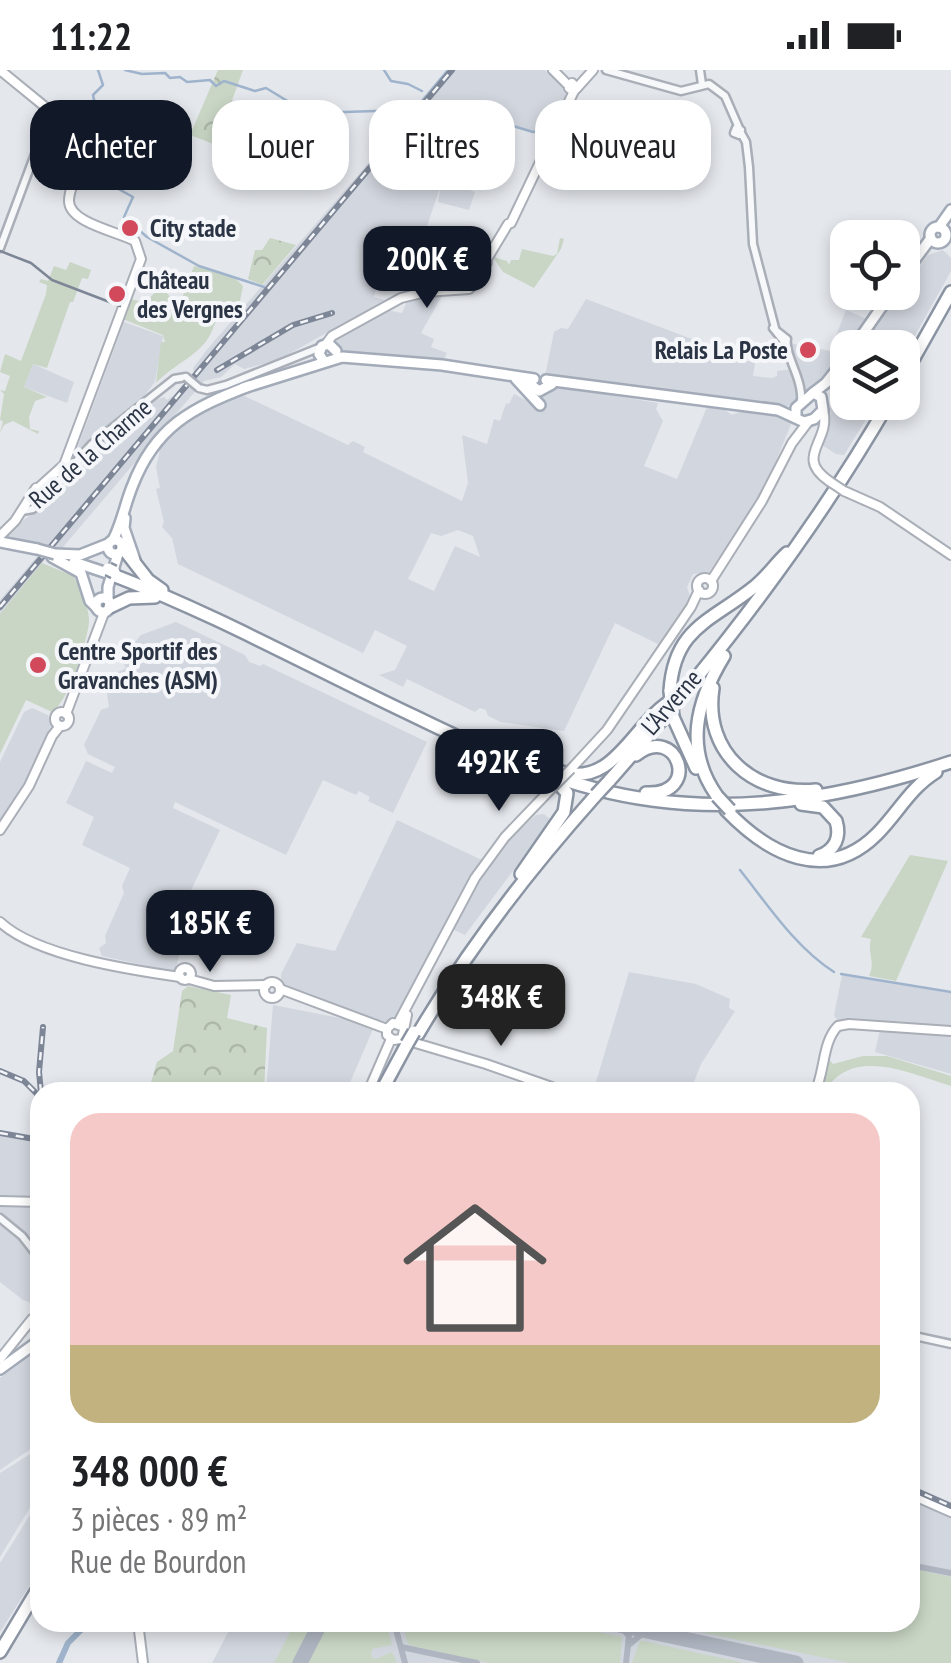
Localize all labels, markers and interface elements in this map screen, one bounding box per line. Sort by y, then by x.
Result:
text: 11:22 [50,11,132,60]
chip: Acheter [30,100,192,190]
chip: Louer [212,100,349,190]
chip: Filtres [369,100,515,190]
chip: Nouveau [535,100,711,190]
place label: City stade [150,212,236,244]
marker: City stade [119,217,141,239]
map controls [830,220,920,420]
button: locate [830,220,920,310]
pin: 200K € [346,226,508,311]
text: 200K € [385,237,469,279]
place label: Château des Vergnes [137,264,243,325]
marker: Château des Vergnes [106,283,128,305]
button: layers [830,330,920,420]
place label: Relais La Poste [655,334,788,366]
marker: Relais La Poste [797,339,819,361]
street label: Rue de la Charme [22,391,158,515]
place label: Centre Sportif des Gravanches (ASM) [58,635,218,696]
marker: Centre Sportif des Gravanches (ASM) [27,654,49,676]
street label: L'Arverne [634,663,708,741]
pin: 492K € [418,729,580,814]
text: 492K € [457,740,541,782]
pin: 185K € [129,890,291,975]
text: 185K € [168,901,252,943]
pin: 348K € [420,964,582,1049]
text: 348K € [459,975,543,1017]
icon: home [385,1178,565,1358]
text: 348 000 € [70,1443,228,1498]
text: 3 pièces · 89 m² [70,1498,247,1540]
text: Rue de Bourdon [70,1540,246,1582]

